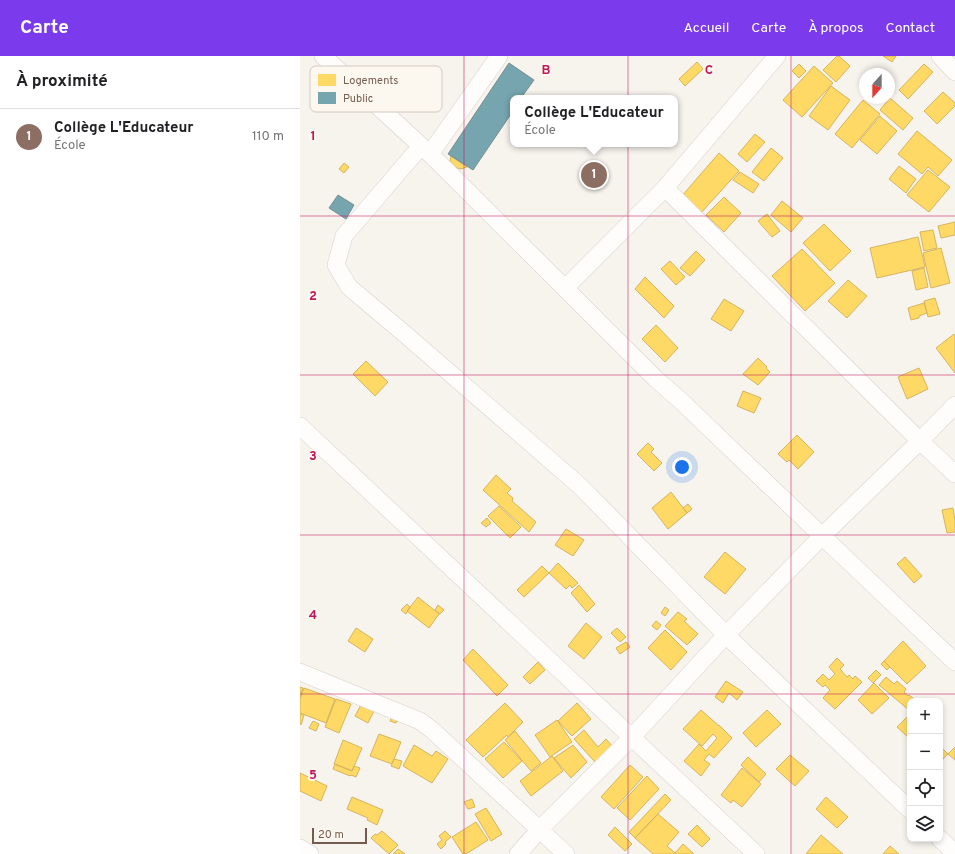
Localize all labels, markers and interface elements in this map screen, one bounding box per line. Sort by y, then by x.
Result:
text: Carte [20,16,69,40]
text: Accueil [683,20,729,37]
text: Carte [751,20,786,37]
text: À propos [808,20,864,37]
text: Contact [886,20,935,37]
text: B [542,63,551,79]
text: C [705,63,713,79]
legend [310,66,442,112]
north arrow [859,68,895,104]
text: À proximité [16,71,108,93]
text: Logements [343,74,398,88]
text: Public [343,92,373,106]
popup [510,95,678,147]
text: Collège L'Educateur [524,104,664,123]
text: Collège L'Educateur [54,119,194,138]
text: École [524,123,556,139]
text: 1 [26,129,32,145]
text: 110 m [252,129,284,145]
text: 1 [310,129,316,145]
text: École [54,138,86,154]
pin: 1 [581,160,607,190]
text: 2 [309,289,317,305]
text: 3 [309,449,317,465]
your location [672,457,692,477]
text: 4 [309,608,317,624]
map controls [907,698,943,842]
button: + [907,698,943,734]
button: − [907,734,943,770]
text: 5 [309,768,317,784]
button: locate [907,770,943,806]
button: layers [907,806,943,842]
scale bar [312,826,367,845]
text: 20 m [318,828,344,842]

